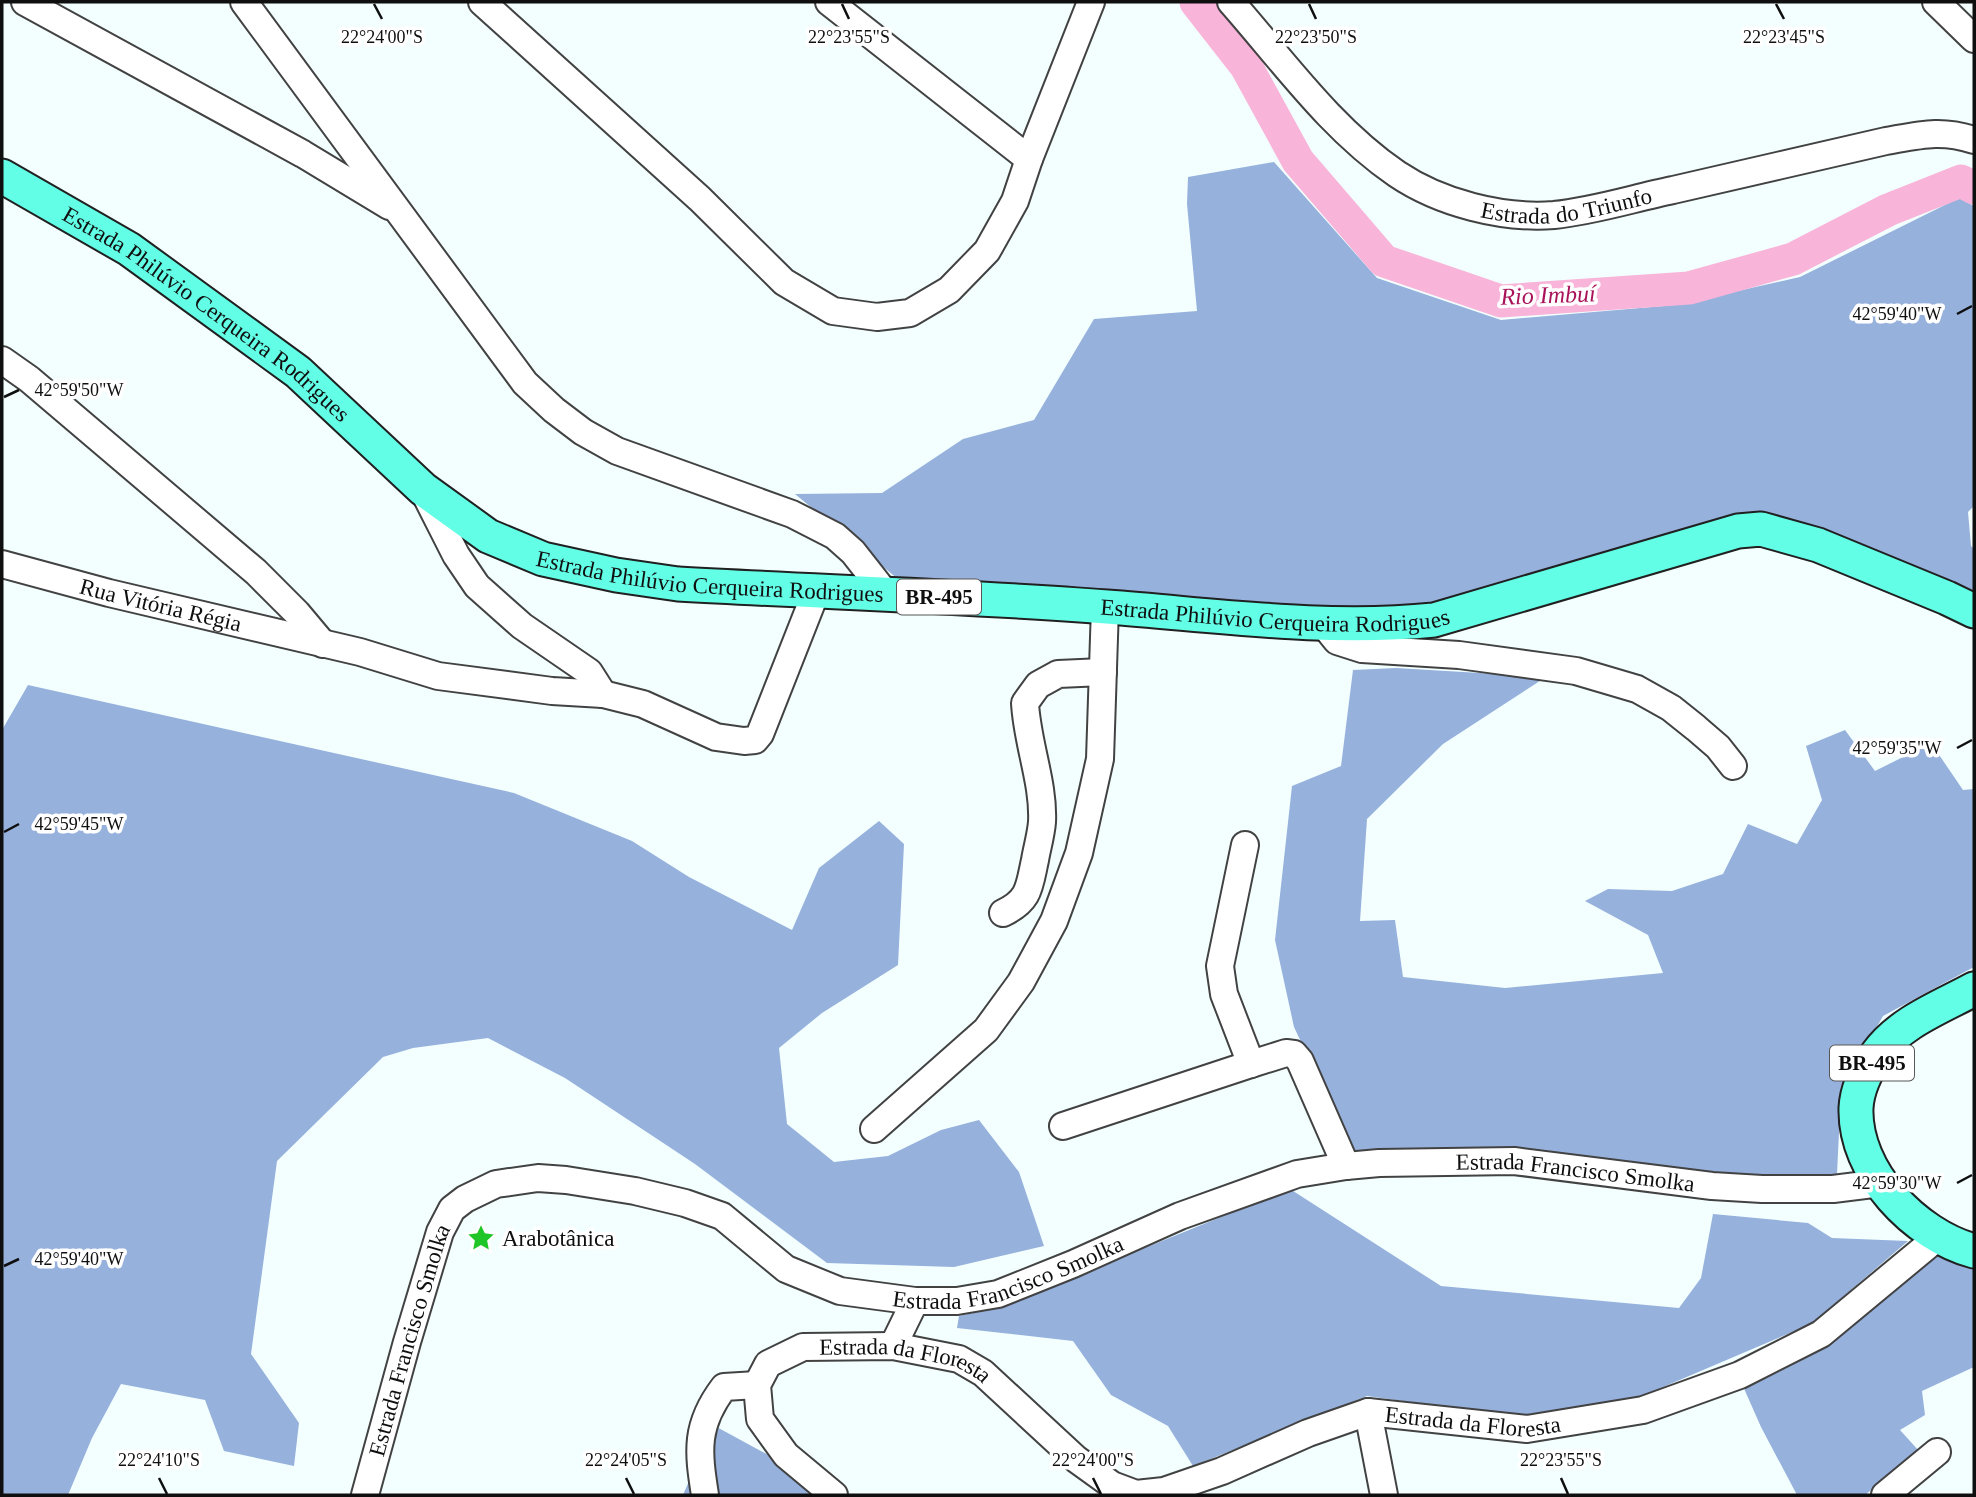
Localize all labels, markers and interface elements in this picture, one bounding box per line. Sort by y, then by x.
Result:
text: 22°24'00"S [341,27,423,47]
text: 22°23'55"S [808,27,890,47]
text: 22°23'50"S [1275,27,1357,47]
text: 22°23'45"S [1743,27,1825,47]
street label: Estrada do Triunfo [1479,183,1654,228]
street label: Estrada Philúvio Cerqueira Rodrigues [58,201,355,426]
water label: Rio Imbuí [1499,280,1598,310]
text: 42°59'40"W [1853,304,1941,324]
text: 42°59'50"W [35,380,123,400]
street label: Estrada Philúvio Cerqueira Rodrigues [534,545,884,606]
street label: Rua Vitória Régia [77,573,244,636]
road number: BR-495 [897,580,981,614]
street label: Estrada Philúvio Cerqueira Rodrigues [1100,594,1452,636]
text: 42°59'35"W [1853,738,1941,758]
text: 42°59'45"W [35,814,123,834]
road number: BR-495 [1830,1046,1914,1080]
street label: Estrada Francisco Smolka [1456,1148,1696,1196]
text: 42°59'30"W [1853,1173,1941,1193]
street label: Estrada Francisco Smolka [364,1219,455,1459]
place icon: Arabotânica [466,1223,496,1253]
place label: Arabotânica [502,1226,614,1251]
street label: Estrada Francisco Smolka [891,1231,1127,1314]
text: 42°59'40"W [35,1249,123,1269]
street label: Estrada da Floresta [819,1333,997,1387]
street label: Estrada da Floresta [1384,1401,1562,1442]
text: 22°24'10"S [118,1450,200,1470]
text: 22°24'05"S [585,1450,667,1470]
text: 22°24'00"S [1052,1450,1134,1470]
text: 22°23'55"S [1520,1450,1602,1470]

